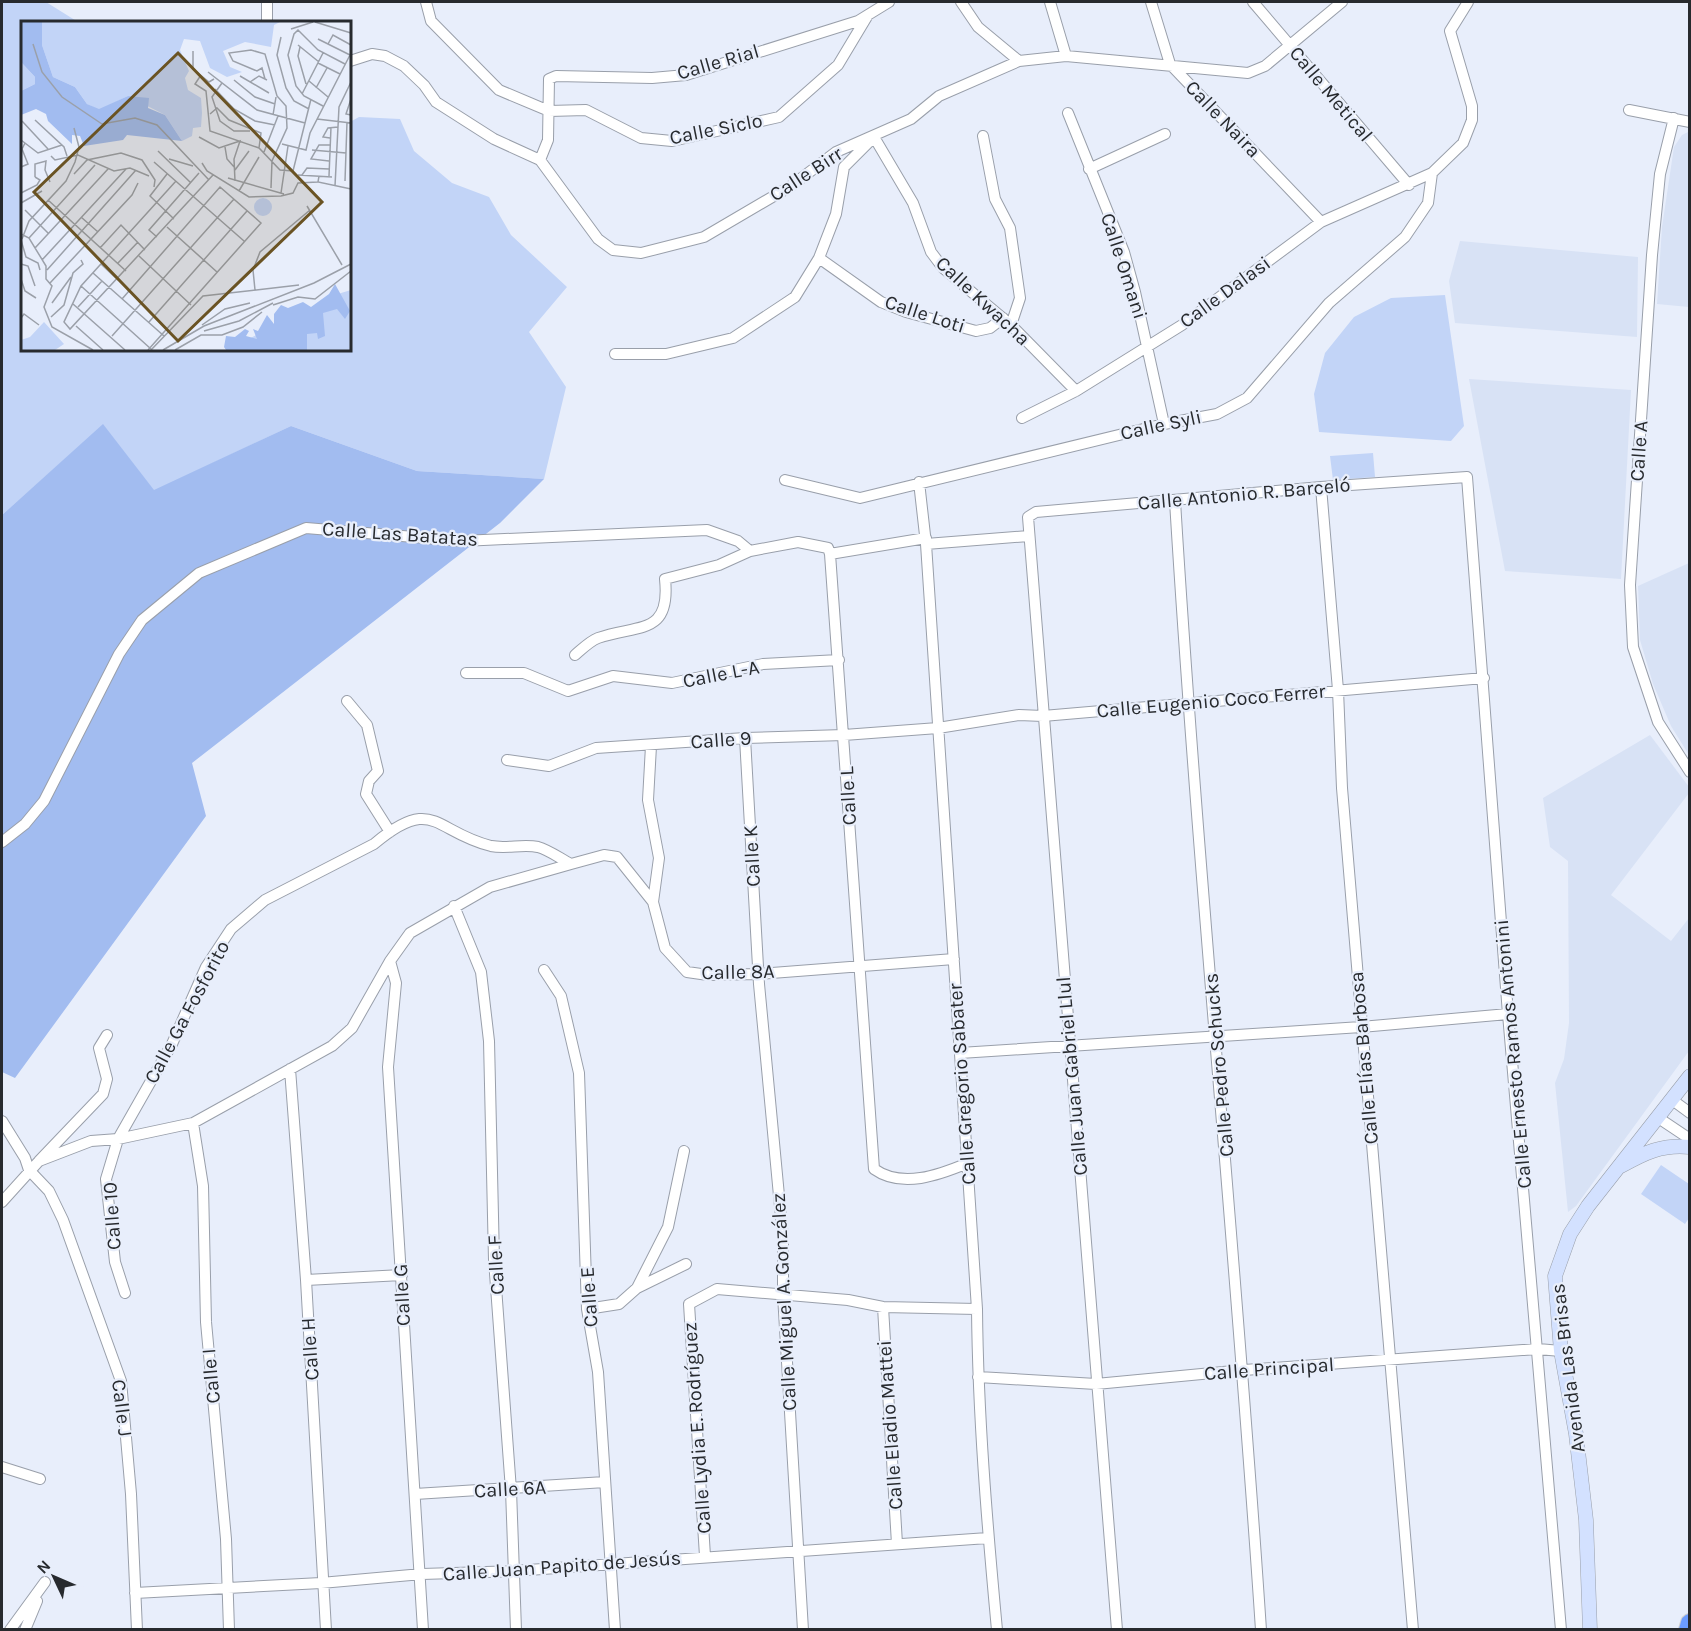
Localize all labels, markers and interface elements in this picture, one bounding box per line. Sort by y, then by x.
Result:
inset map [21,21,351,351]
street label: Calle Rial [674,39,762,85]
street label: Calle Metical [1285,42,1377,146]
street label: Calle Naira [1181,76,1265,162]
street label: Calle Siclo [667,109,765,149]
street label: Calle Birr [765,142,847,206]
street label: Calle Omani [1096,210,1152,322]
street label: Calle Kwacha [931,251,1035,351]
street label: Calle Dalasi [1175,251,1275,333]
street label: Calle Loti [882,290,968,338]
street label: Calle Syli [1118,405,1204,445]
street label: Calle A [1625,420,1653,482]
street label: Calle Antonio R. Barceló [1137,473,1351,515]
street label: Calle Las Batatas [321,517,479,551]
street label: Calle L-A [681,655,761,693]
street label: Calle Eugenio Coco Ferrer [1096,679,1327,722]
street label: Calle 9 [690,726,752,754]
street label: Calle L [835,765,861,826]
street label: Calle K [739,825,765,887]
street label: Calle Ernesto Ramos Antonini [1490,918,1536,1190]
street label: Calle Ga Fosforito [140,937,234,1087]
street label: Calle 8A [701,960,775,984]
street label: Calle Elías Barbosa [1345,971,1383,1145]
street label: Calle Pedro Schucks [1200,972,1238,1158]
street label: Calle Juan Gabriel Llul [1052,976,1092,1176]
street label: Calle Gregorio Sabater [943,982,981,1186]
street label: Calle 10 [98,1181,126,1251]
street label: Calle Miguel A. González [767,1193,801,1411]
street label: Calle F [483,1234,509,1296]
street label: Calle G [389,1263,415,1327]
street label: Calle E [575,1266,603,1328]
street label: Avenida Las Brisas [1546,1282,1590,1454]
street label: Calle H [296,1317,324,1381]
street label: Calle Lydia E. Rodríguez [678,1321,716,1535]
street label: Calle Eladio Mattei [873,1339,907,1511]
street label: Calle I [197,1348,225,1404]
street label: Calle Principal [1203,1353,1335,1385]
street label: Calle J [107,1378,137,1438]
street label: Calle 6A [473,1476,547,1502]
street label: Calle Juan Papito de Jesús [442,1546,682,1586]
north arrow [24,1547,84,1607]
text: N [33,1556,54,1578]

